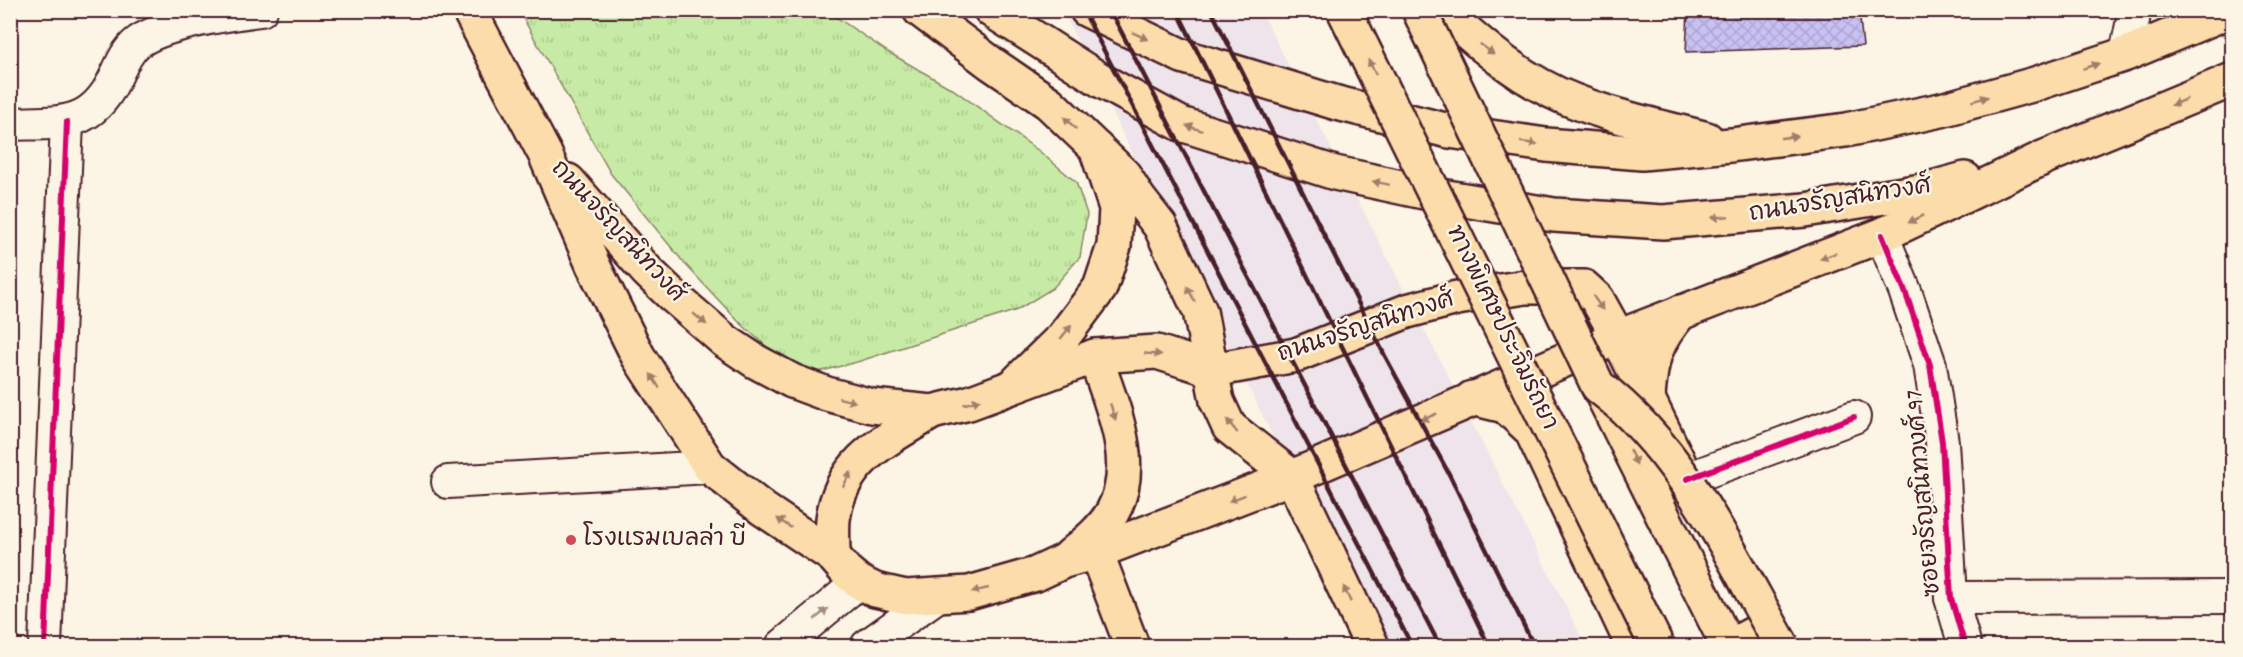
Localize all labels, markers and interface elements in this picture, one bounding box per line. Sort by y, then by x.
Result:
one-way arrow [1131,31,1149,41]
one-way arrow [1478,43,1494,55]
one-way arrow [1367,58,1376,75]
one-way arrow [2082,61,2100,70]
one-way arrow [1971,94,1989,103]
one-way arrow [2169,98,2187,108]
one-way arrow [1062,116,1077,130]
one-way arrow [1185,123,1203,132]
one-way arrow [1780,132,1799,142]
one-way arrow [1520,138,1539,147]
street label: ถนนจรัญสนิทวงศ์ [542,152,695,312]
street label: ถนนจรัญสนิทวงศ์ [1746,168,1935,232]
one-way arrow [1371,178,1390,187]
one-way arrow [1710,213,1729,222]
one-way arrow [1908,214,1925,223]
street label: ทางพิเศษประจิมรัถยา [1437,220,1565,436]
one-way arrow [1818,252,1836,262]
street label: ถนนจรัญสนิทวงศ์ [1273,281,1460,372]
one-way arrow [1187,285,1196,302]
one-way arrow [1592,295,1604,311]
one-way arrow [692,312,707,325]
one-way arrow [1060,324,1073,340]
one-way arrow [1144,349,1163,358]
one-way arrow [649,373,660,390]
street label: ซอยจรัญสนิทวงศ์ 97 [1897,388,1951,598]
one-way arrow [838,395,856,405]
one-way arrow [963,397,981,406]
one-way arrow [1109,403,1119,421]
one-way arrow [1420,412,1438,422]
one-way arrow [1225,418,1238,434]
one-way arrow [1629,448,1638,465]
one-way arrow [843,471,852,488]
one-way arrow [1228,494,1246,503]
one-way arrow [777,517,793,529]
place label: โรงแรมเบลล่า บี [583,521,746,557]
marker: โรงแรมเบลล่า บี [564,533,578,547]
one-way arrow [1342,585,1351,602]
one-way arrow [970,586,989,595]
one-way arrow [813,608,828,621]

